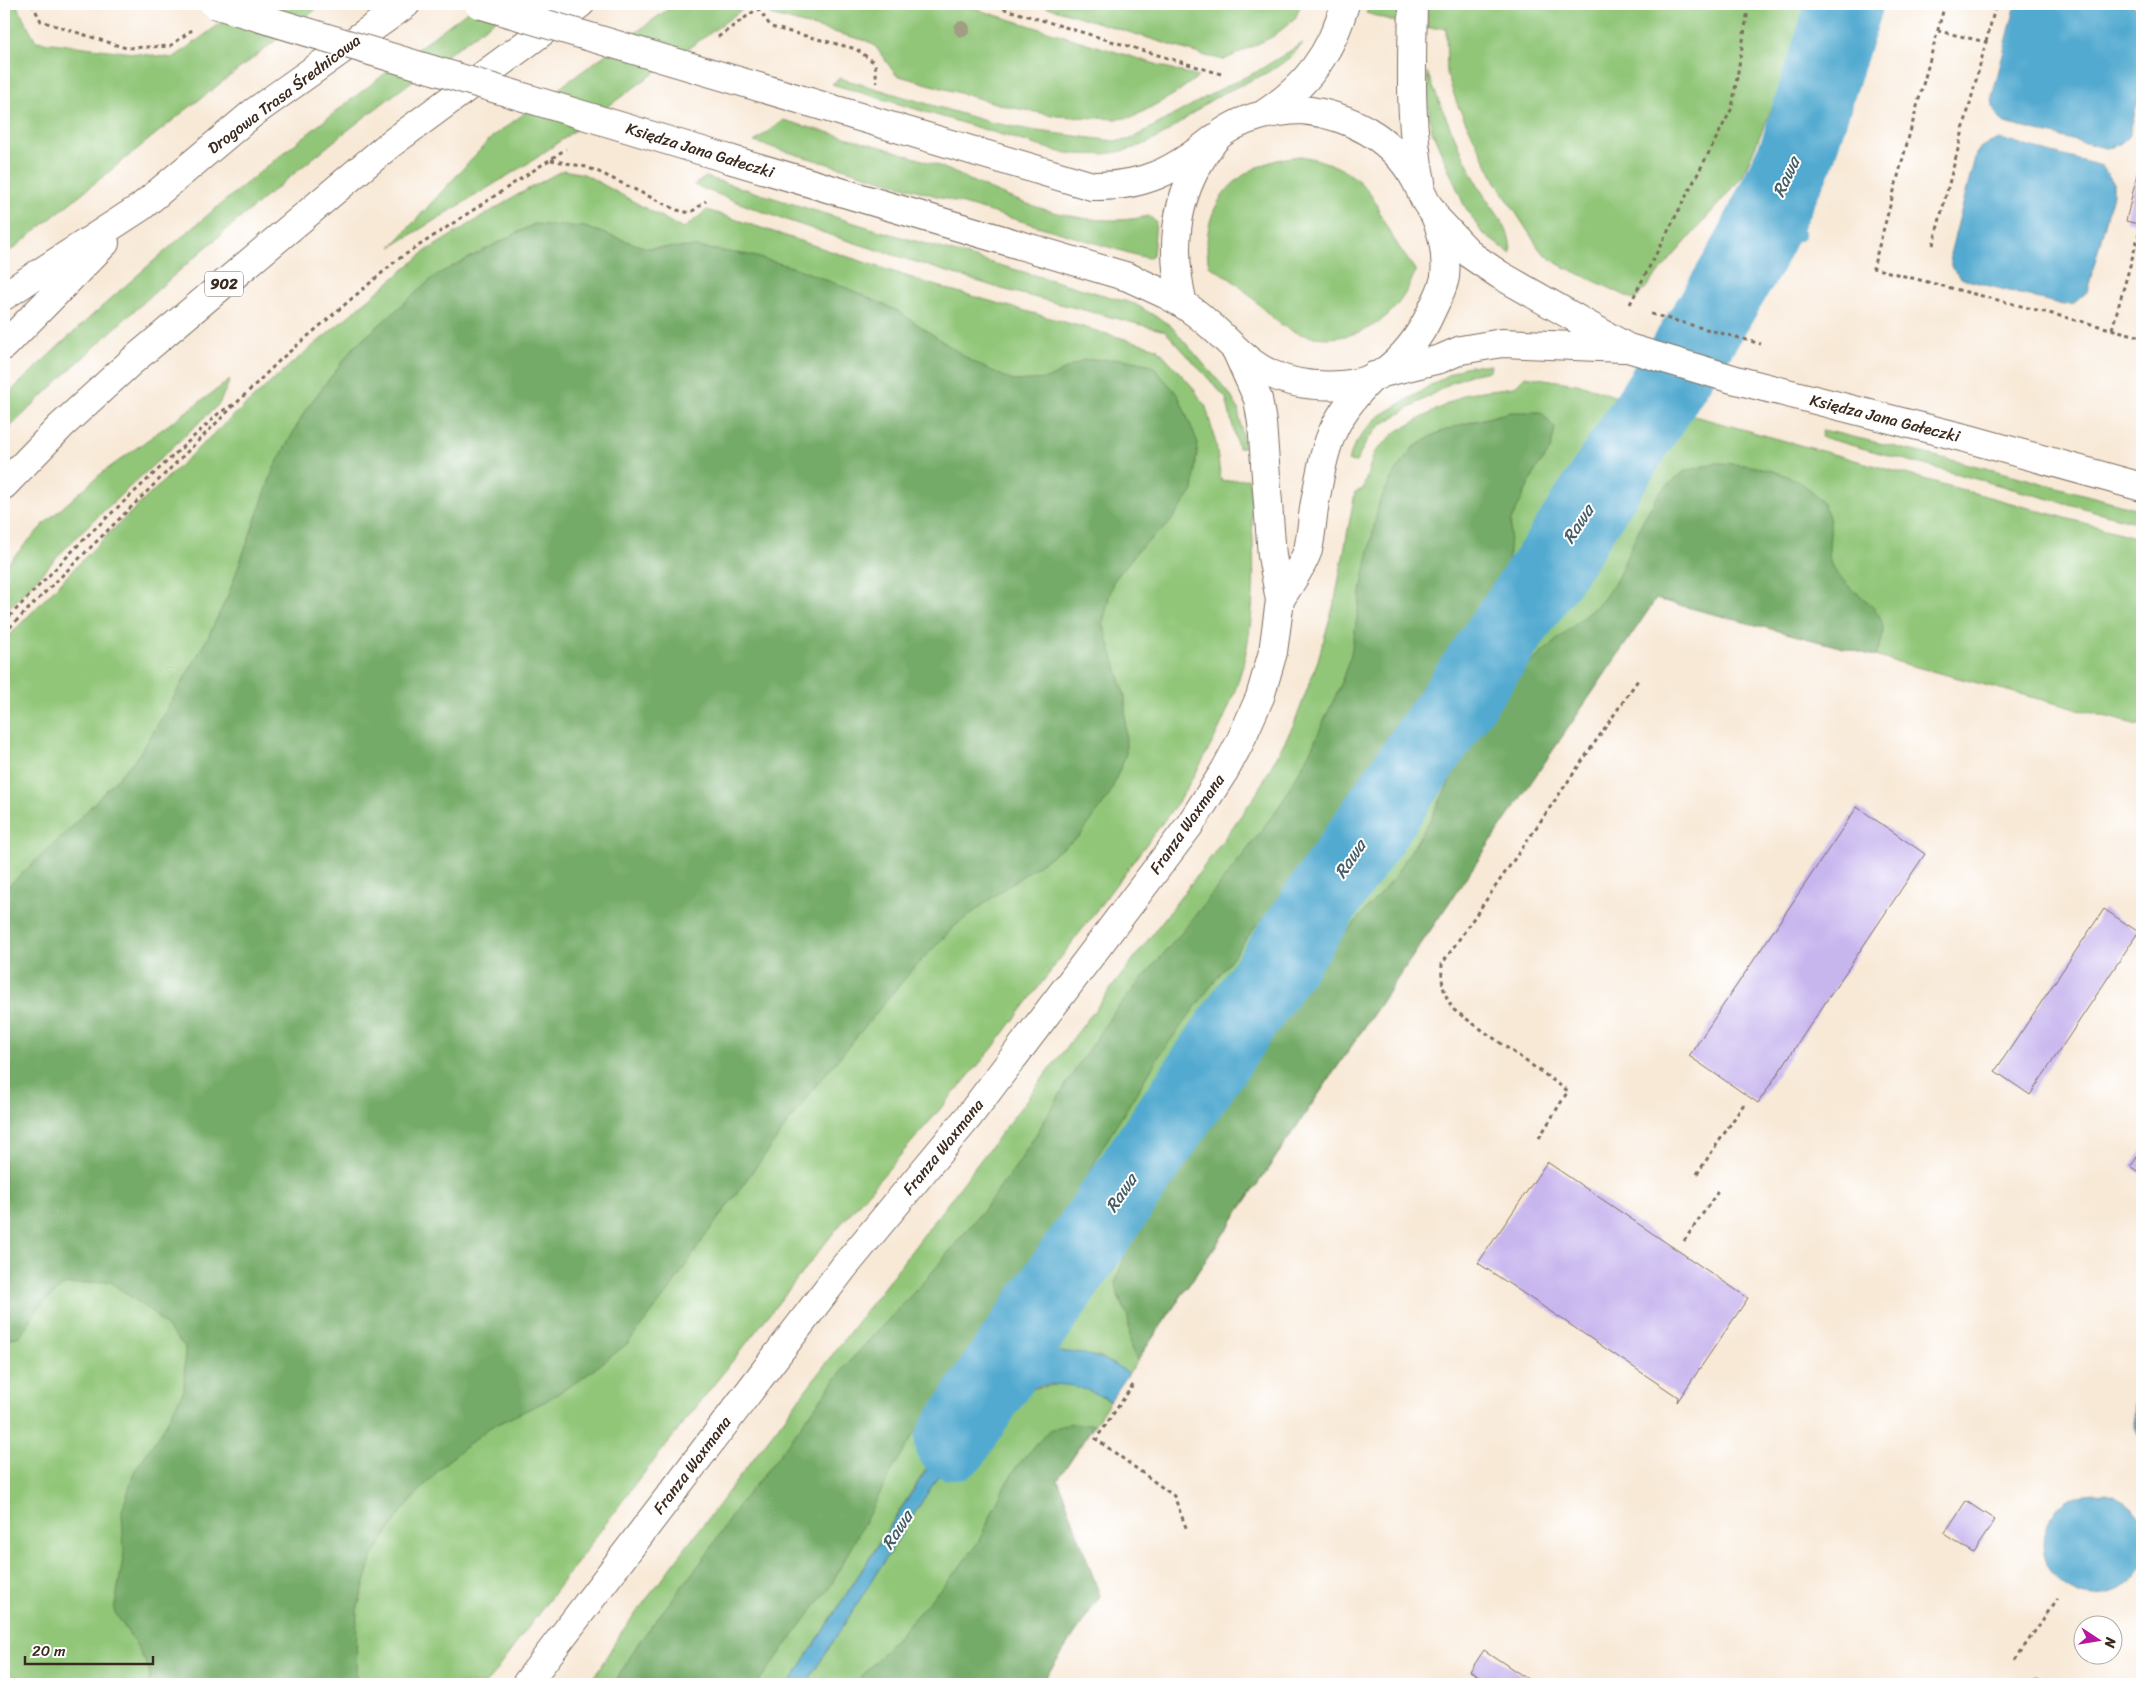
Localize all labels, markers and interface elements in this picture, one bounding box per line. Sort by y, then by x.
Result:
street label: Drogowa Trasa Średnicowa [201,26,367,162]
street label: Księdza Jana Gałeczki [622,114,778,187]
water label: Rawa [1763,150,1810,203]
road number: 902 [205,272,243,296]
street label: Księdza Jana Gałeczki [1807,385,1964,451]
water label: Rawa [1553,496,1604,550]
street label: Franza Waxmana [1141,767,1233,880]
water label: Rawa [1325,831,1376,885]
street label: Franza Waxmana [895,1092,992,1202]
water label: Rawa [1096,1165,1147,1219]
street label: Franza Waxmana [645,1409,739,1521]
water label: Rawa [872,1502,923,1556]
north arrow [2074,1616,2124,1666]
scale bar [25,1633,152,1665]
text: N [2097,1634,2124,1650]
text: 20 m [32,1638,66,1664]

